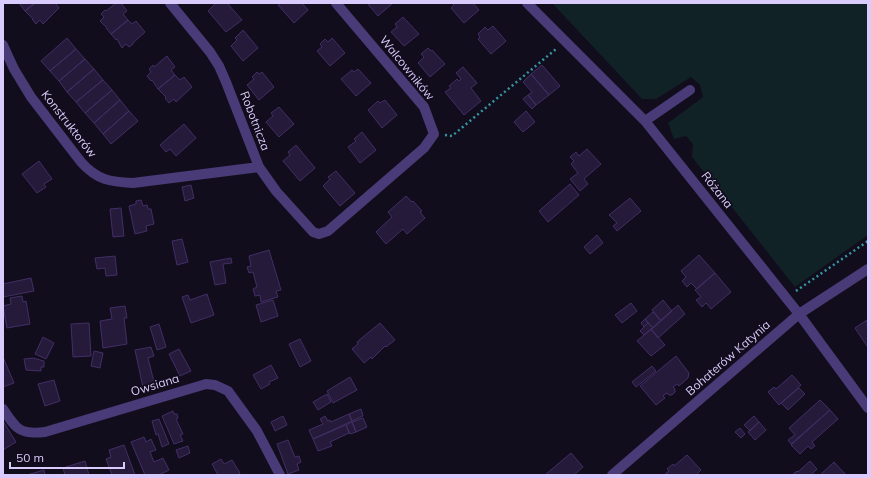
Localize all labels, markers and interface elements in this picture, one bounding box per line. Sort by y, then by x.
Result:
street label: Walcowników [377,32,438,103]
street label: Konstruktorów [38,87,101,161]
street label: Robotnicza [237,89,274,153]
street label: Różana [698,168,736,211]
street label: Bohaterów Katynia [682,317,773,398]
street label: Owsiana [129,370,181,399]
scale bar [10,444,124,470]
text: 50 m [16,450,44,465]

